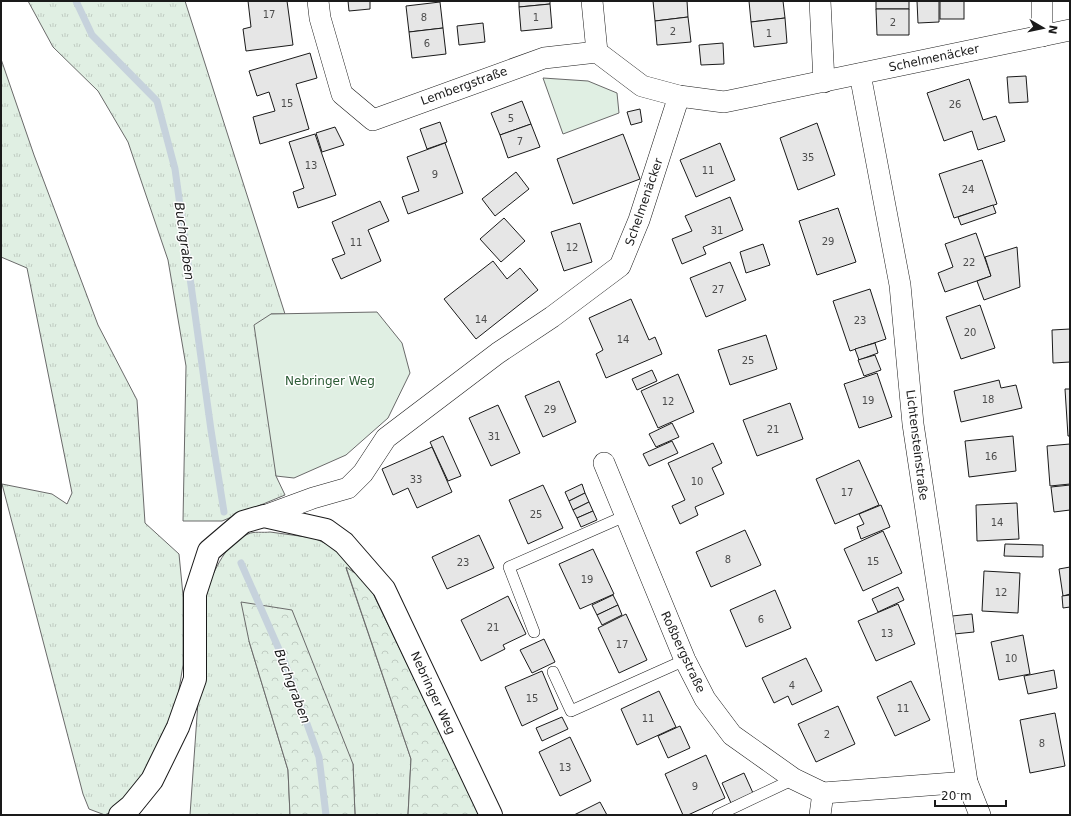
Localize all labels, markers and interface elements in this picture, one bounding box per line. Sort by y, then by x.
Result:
north arrow [1023,8,1063,48]
house number: 17 [263,9,275,20]
house number: 8 [421,12,427,23]
house number: 1 [533,12,539,23]
house number: 2 [890,17,896,28]
text: N [1045,24,1060,35]
house number: 2 [670,26,676,37]
house number: 1 [766,28,772,39]
house number: 6 [424,38,430,49]
street label: Schelmenäcker [888,42,981,74]
street label: Lembergstraße [419,64,509,108]
house number: 15 [281,98,293,109]
house number: 26 [949,99,961,110]
house number: 5 [508,113,514,124]
house number: 7 [517,136,523,147]
house number: 35 [802,152,814,163]
street label: Schelmenäcker [622,156,666,248]
house number: 13 [305,160,317,171]
house number: 11 [702,165,714,176]
house number: 9 [432,169,438,180]
house number: 24 [962,184,974,195]
water label: Buchgraben [172,201,197,281]
house number: 31 [711,225,723,236]
house number: 29 [822,236,834,247]
house number: 11 [350,237,362,248]
house number: 12 [566,242,578,253]
house number: 22 [963,257,975,268]
house number: 27 [712,284,724,295]
house number: 14 [475,314,487,325]
house number: 23 [854,315,866,326]
house number: 20 [964,327,976,338]
house number: 14 [617,334,629,345]
house number: 25 [742,355,754,366]
park label: Nebringer Weg [285,374,375,388]
street label: Lichtensteinstraße [903,389,931,501]
house number: 18 [982,394,994,405]
house number: 19 [862,395,874,406]
house number: 12 [662,396,674,407]
house number: 29 [544,404,556,415]
house number: 21 [767,424,779,435]
house number: 31 [488,431,500,442]
house number: 16 [985,451,997,462]
house number: 33 [410,474,422,485]
house number: 10 [691,476,703,487]
house number: 17 [841,487,853,498]
house number: 25 [530,509,542,520]
house number: 14 [991,517,1003,528]
house number: 8 [725,554,731,565]
house number: 15 [867,556,879,567]
house number: 23 [457,557,469,568]
house number: 19 [581,574,593,585]
house number: 12 [995,587,1007,598]
street label: Roßbergstraße [658,609,708,695]
house number: 6 [758,614,764,625]
house number: 21 [487,622,499,633]
house number: 13 [881,628,893,639]
house number: 17 [616,639,628,650]
water label: Buchgraben [271,647,314,726]
street label: Nebringer Weg [408,649,458,737]
house number: 10 [1005,653,1017,664]
house number: 4 [789,680,795,691]
house number: 15 [526,693,538,704]
house number: 11 [897,703,909,714]
house number: 11 [642,713,654,724]
house number: 2 [824,729,830,740]
house number: 8 [1039,738,1045,749]
house number: 13 [559,762,571,773]
house number: 9 [692,781,698,792]
scale bar [935,782,1006,808]
text: 20 m [941,789,972,803]

